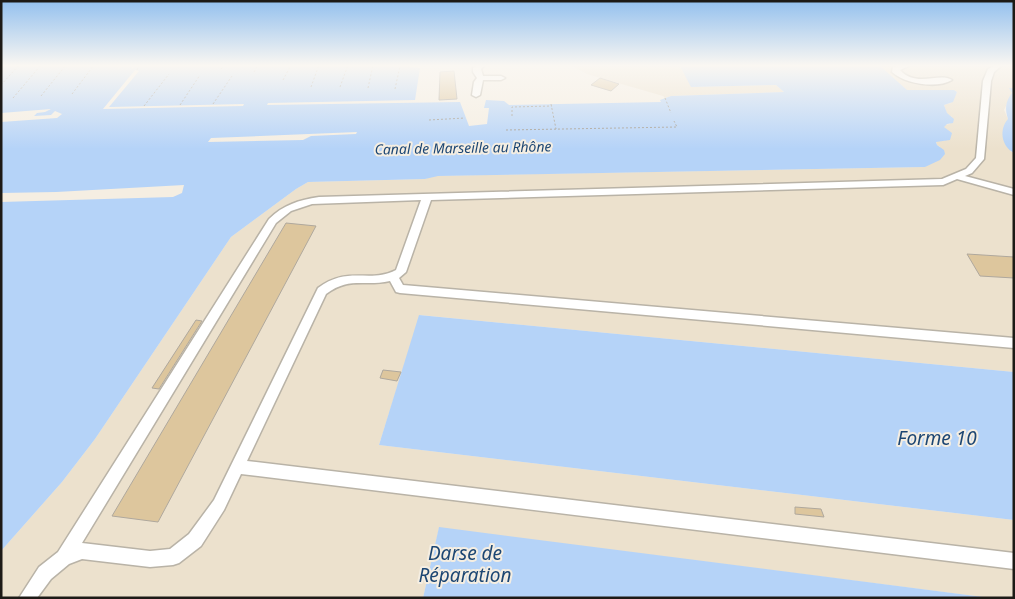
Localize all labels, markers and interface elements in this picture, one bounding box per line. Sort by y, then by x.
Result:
water label: Canal de Marseille au Rhône [374,136,552,159]
water label: Forme 10 [897,425,977,451]
water label: Darse de Réparation [418,540,512,588]

